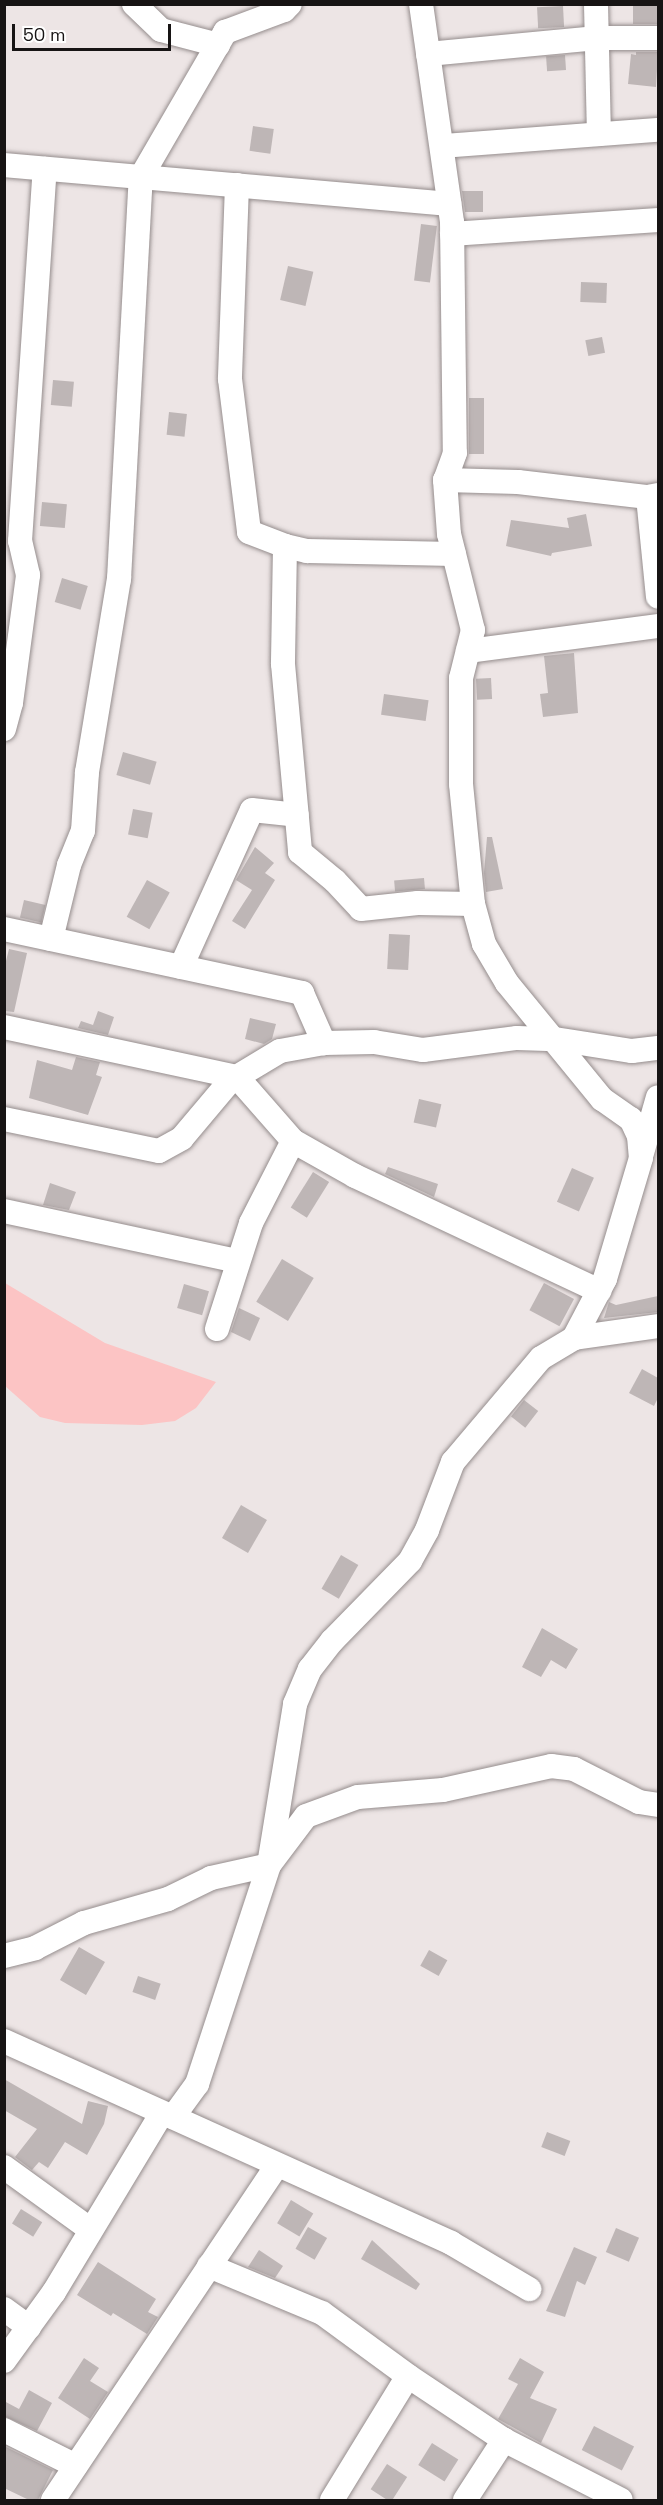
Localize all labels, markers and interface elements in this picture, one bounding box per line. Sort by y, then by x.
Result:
scale bar [15,12,174,50]
text: 50 m [23,23,65,46]

